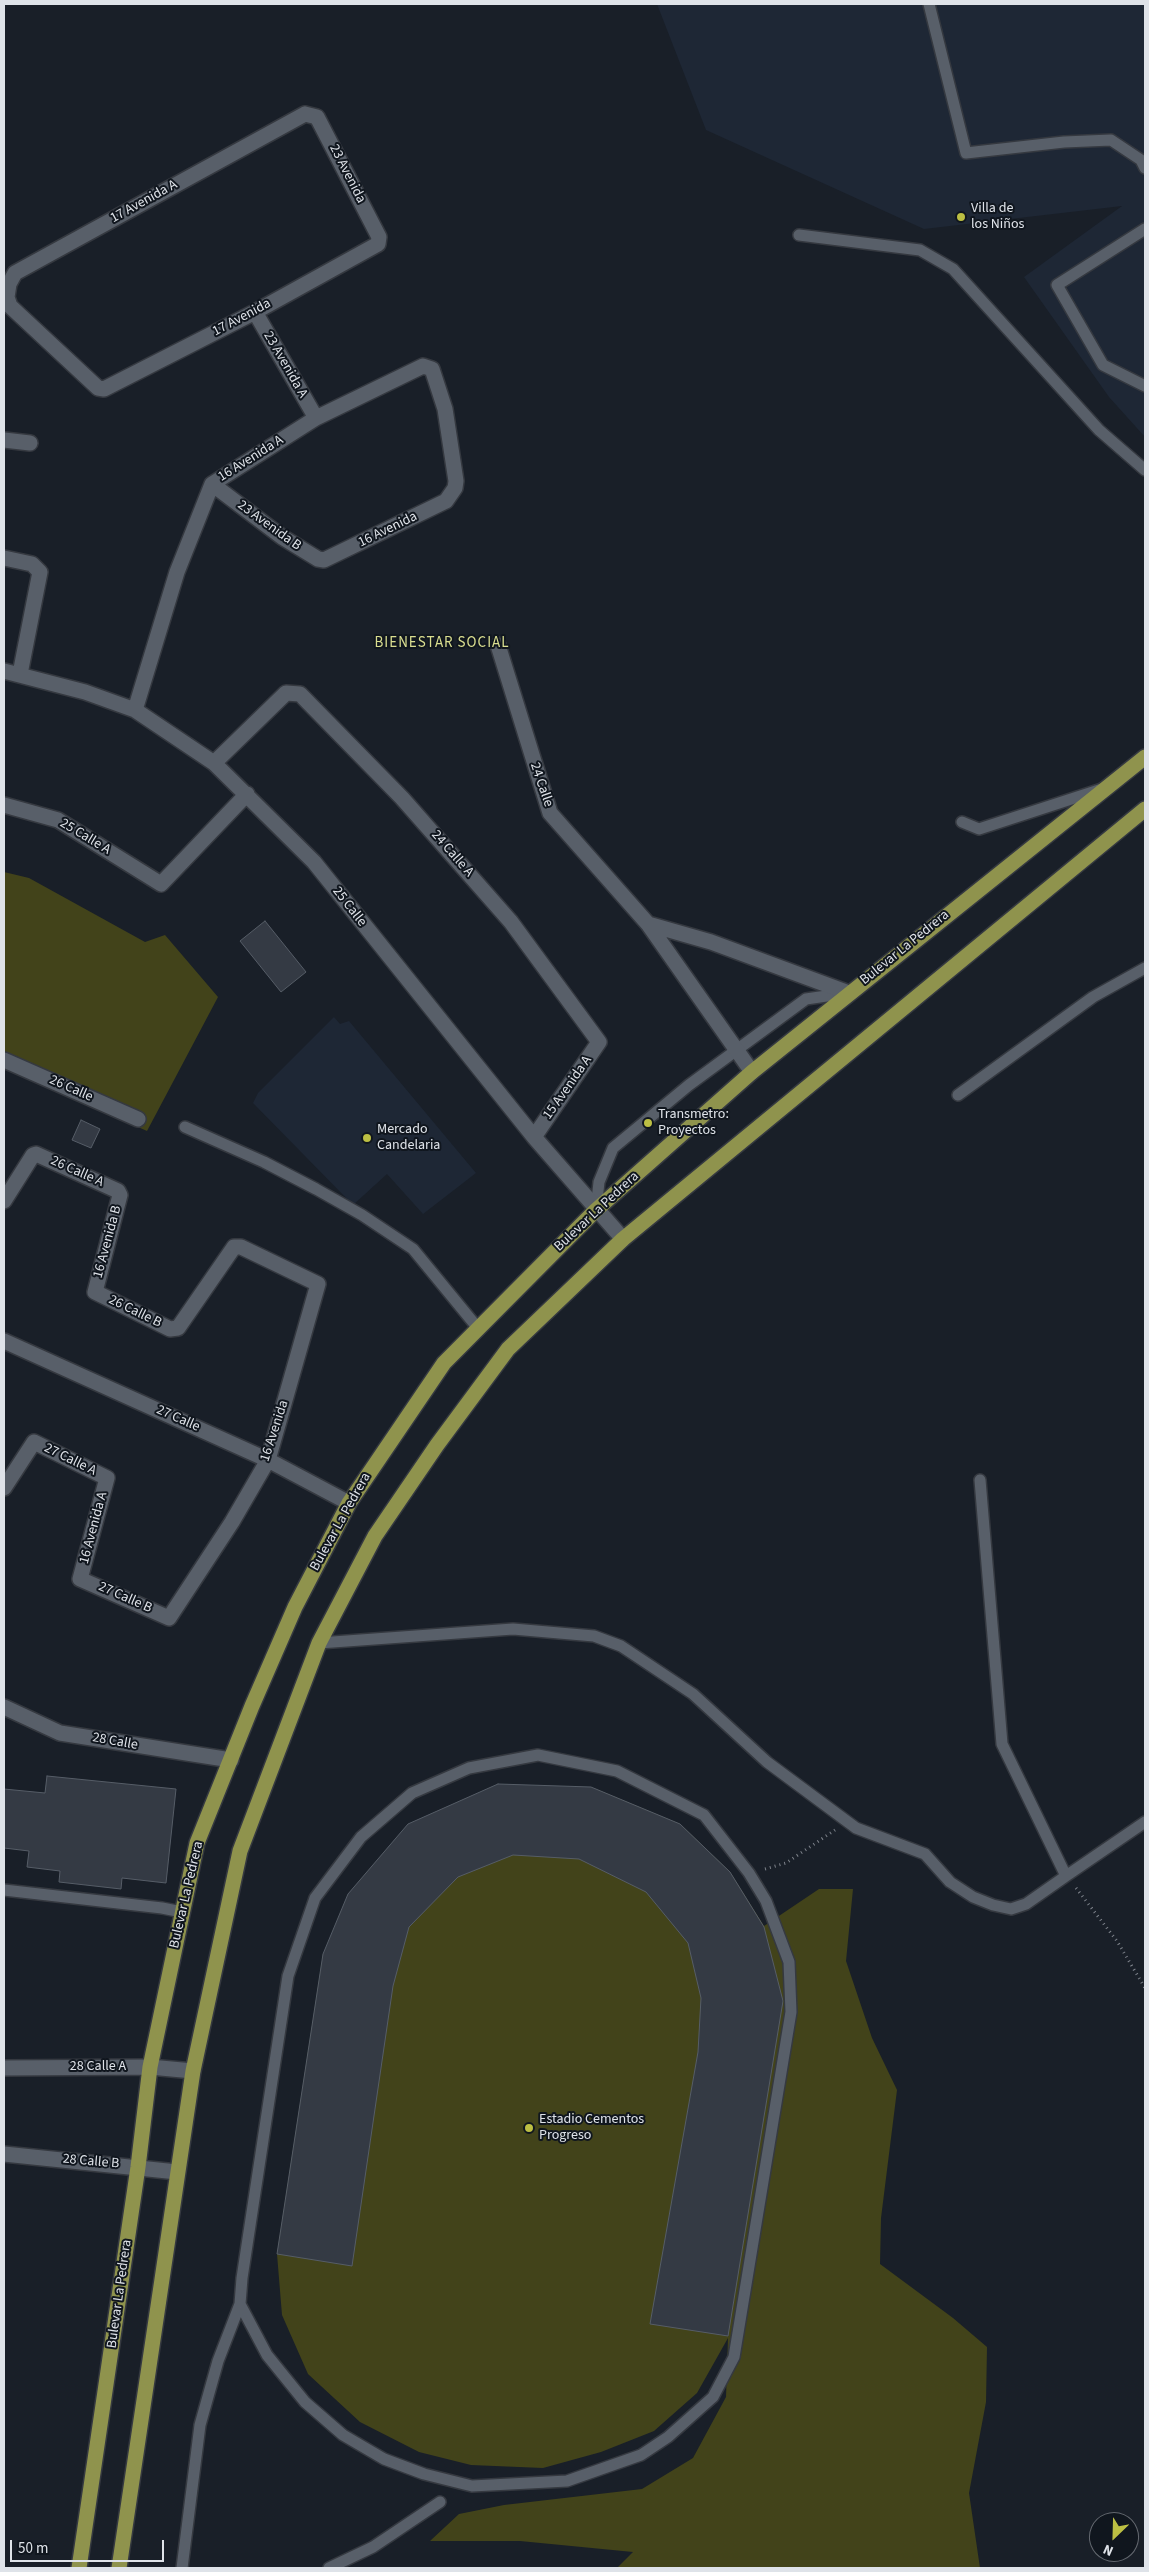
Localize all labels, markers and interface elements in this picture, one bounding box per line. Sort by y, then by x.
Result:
street label: 23 Avenida [325,142,369,206]
street label: 17 Avenida A [108,177,180,227]
place label: Villa de los Niños [971,201,1024,233]
marker: Villa de los Niños [955,211,967,223]
street label: 17 Avenida [210,296,274,340]
street label: 23 Avenida A [259,329,311,401]
street label: 16 Avenida A [215,432,287,486]
street label: 23 Avenida B [234,497,304,555]
street label: 16 Avenida [356,509,420,551]
district label: BIENESTAR SOCIAL [372,635,512,653]
street label: 24 Calle [526,761,556,809]
street label: 25 Calle A [57,815,113,859]
street label: 24 Calle A [427,827,477,881]
street label: 25 Calle [328,884,370,930]
street label: Bulevar La Pedrera [857,907,953,989]
street label: 15 Avenida A [540,1053,596,1123]
street label: 26 Calle [47,1072,95,1106]
place label: Transmetro: Proyectos [658,1107,729,1140]
marker: Transmetro: Proyectos [642,1117,654,1129]
place label: Mercado Candelaria [377,1122,440,1154]
marker: Mercado Candelaria [361,1132,373,1144]
street label: 26 Calle A [48,1153,106,1191]
street label: Bulevar La Pedrera [551,1168,643,1256]
street label: 16 Avenida B [90,1204,126,1280]
street label: 26 Calle B [106,1292,164,1332]
street label: 16 Avenida [257,1398,293,1464]
street label: 27 Calle [154,1402,202,1436]
street label: 27 Calle A [41,1440,99,1480]
street label: Bulevar La Pedrera [307,1470,375,1574]
street label: 16 Avenida A [76,1490,112,1566]
street label: 27 Calle B [96,1579,154,1617]
street label: 28 Calle [91,1730,139,1754]
street label: Bulevar La Pedrera [166,1840,208,1950]
street label: 28 Calle A [70,2059,126,2075]
place label: Estadio Cementos Progreso [539,2112,644,2144]
marker: Estadio Cementos Progreso [523,2122,535,2134]
street label: 28 Calle B [62,2151,120,2173]
street label: Bulevar La Pedrera [104,2239,136,2349]
north arrow [1089,2512,1139,2562]
scale bar [12,2530,166,2562]
text: 50 m [18,2538,48,2559]
text: N [1100,2539,1117,2561]

